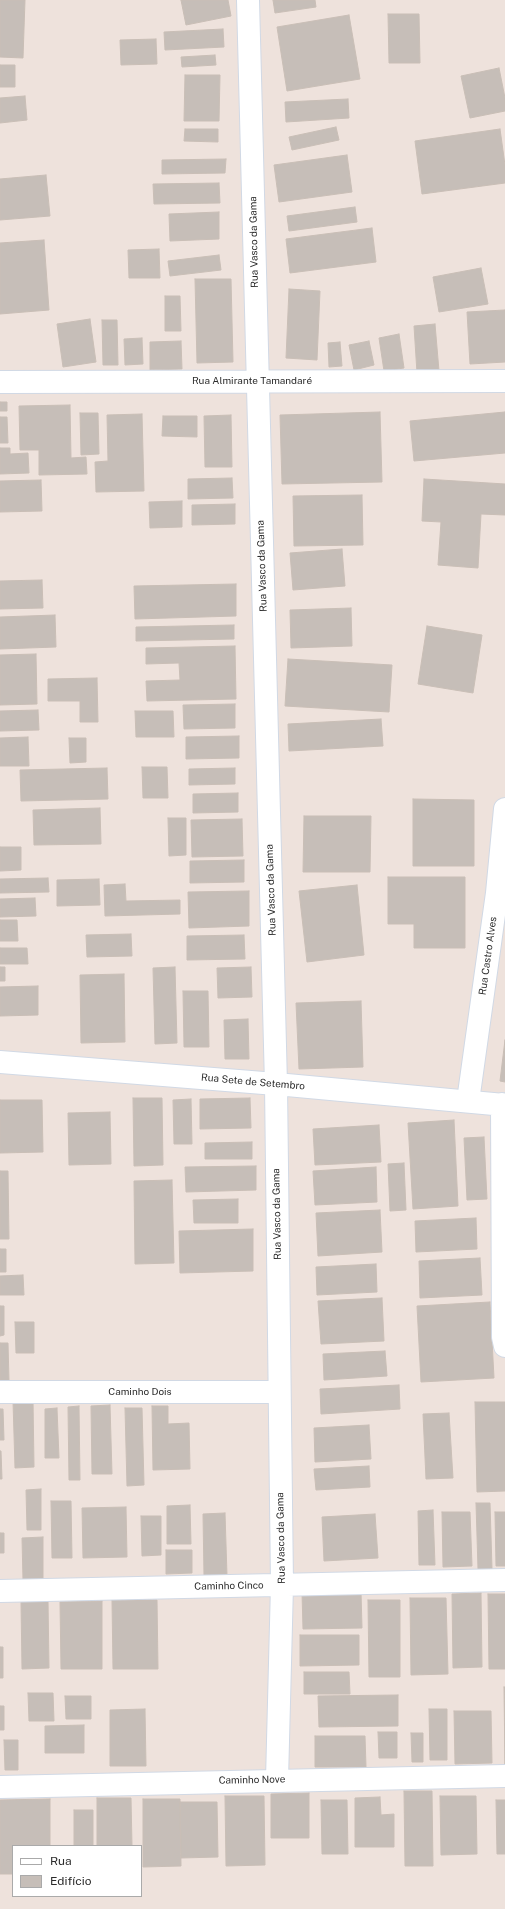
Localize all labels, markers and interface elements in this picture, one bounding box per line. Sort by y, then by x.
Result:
street label: Rua Vasco da Gama [247,196,261,288]
street label: Rua Almirante Tamandaré [192,375,312,387]
street label: Rua Vasco da Gama [254,520,270,612]
street label: Rua Vasco da Gama [263,844,279,936]
street label: Rua Castro Alves [477,916,499,996]
street label: Rua Sete de Setembro [201,1071,305,1093]
street label: Rua Vasco da Gama [270,1168,284,1260]
street label: Caminho Dois [108,1386,172,1398]
street label: Rua Vasco da Gama [274,1492,288,1584]
street label: Caminho Cinco [194,1579,264,1593]
street label: Caminho Nove [219,1773,285,1787]
legend [12,1845,142,1897]
text: Rua [50,1854,72,1868]
text: Edifício [50,1874,91,1888]

